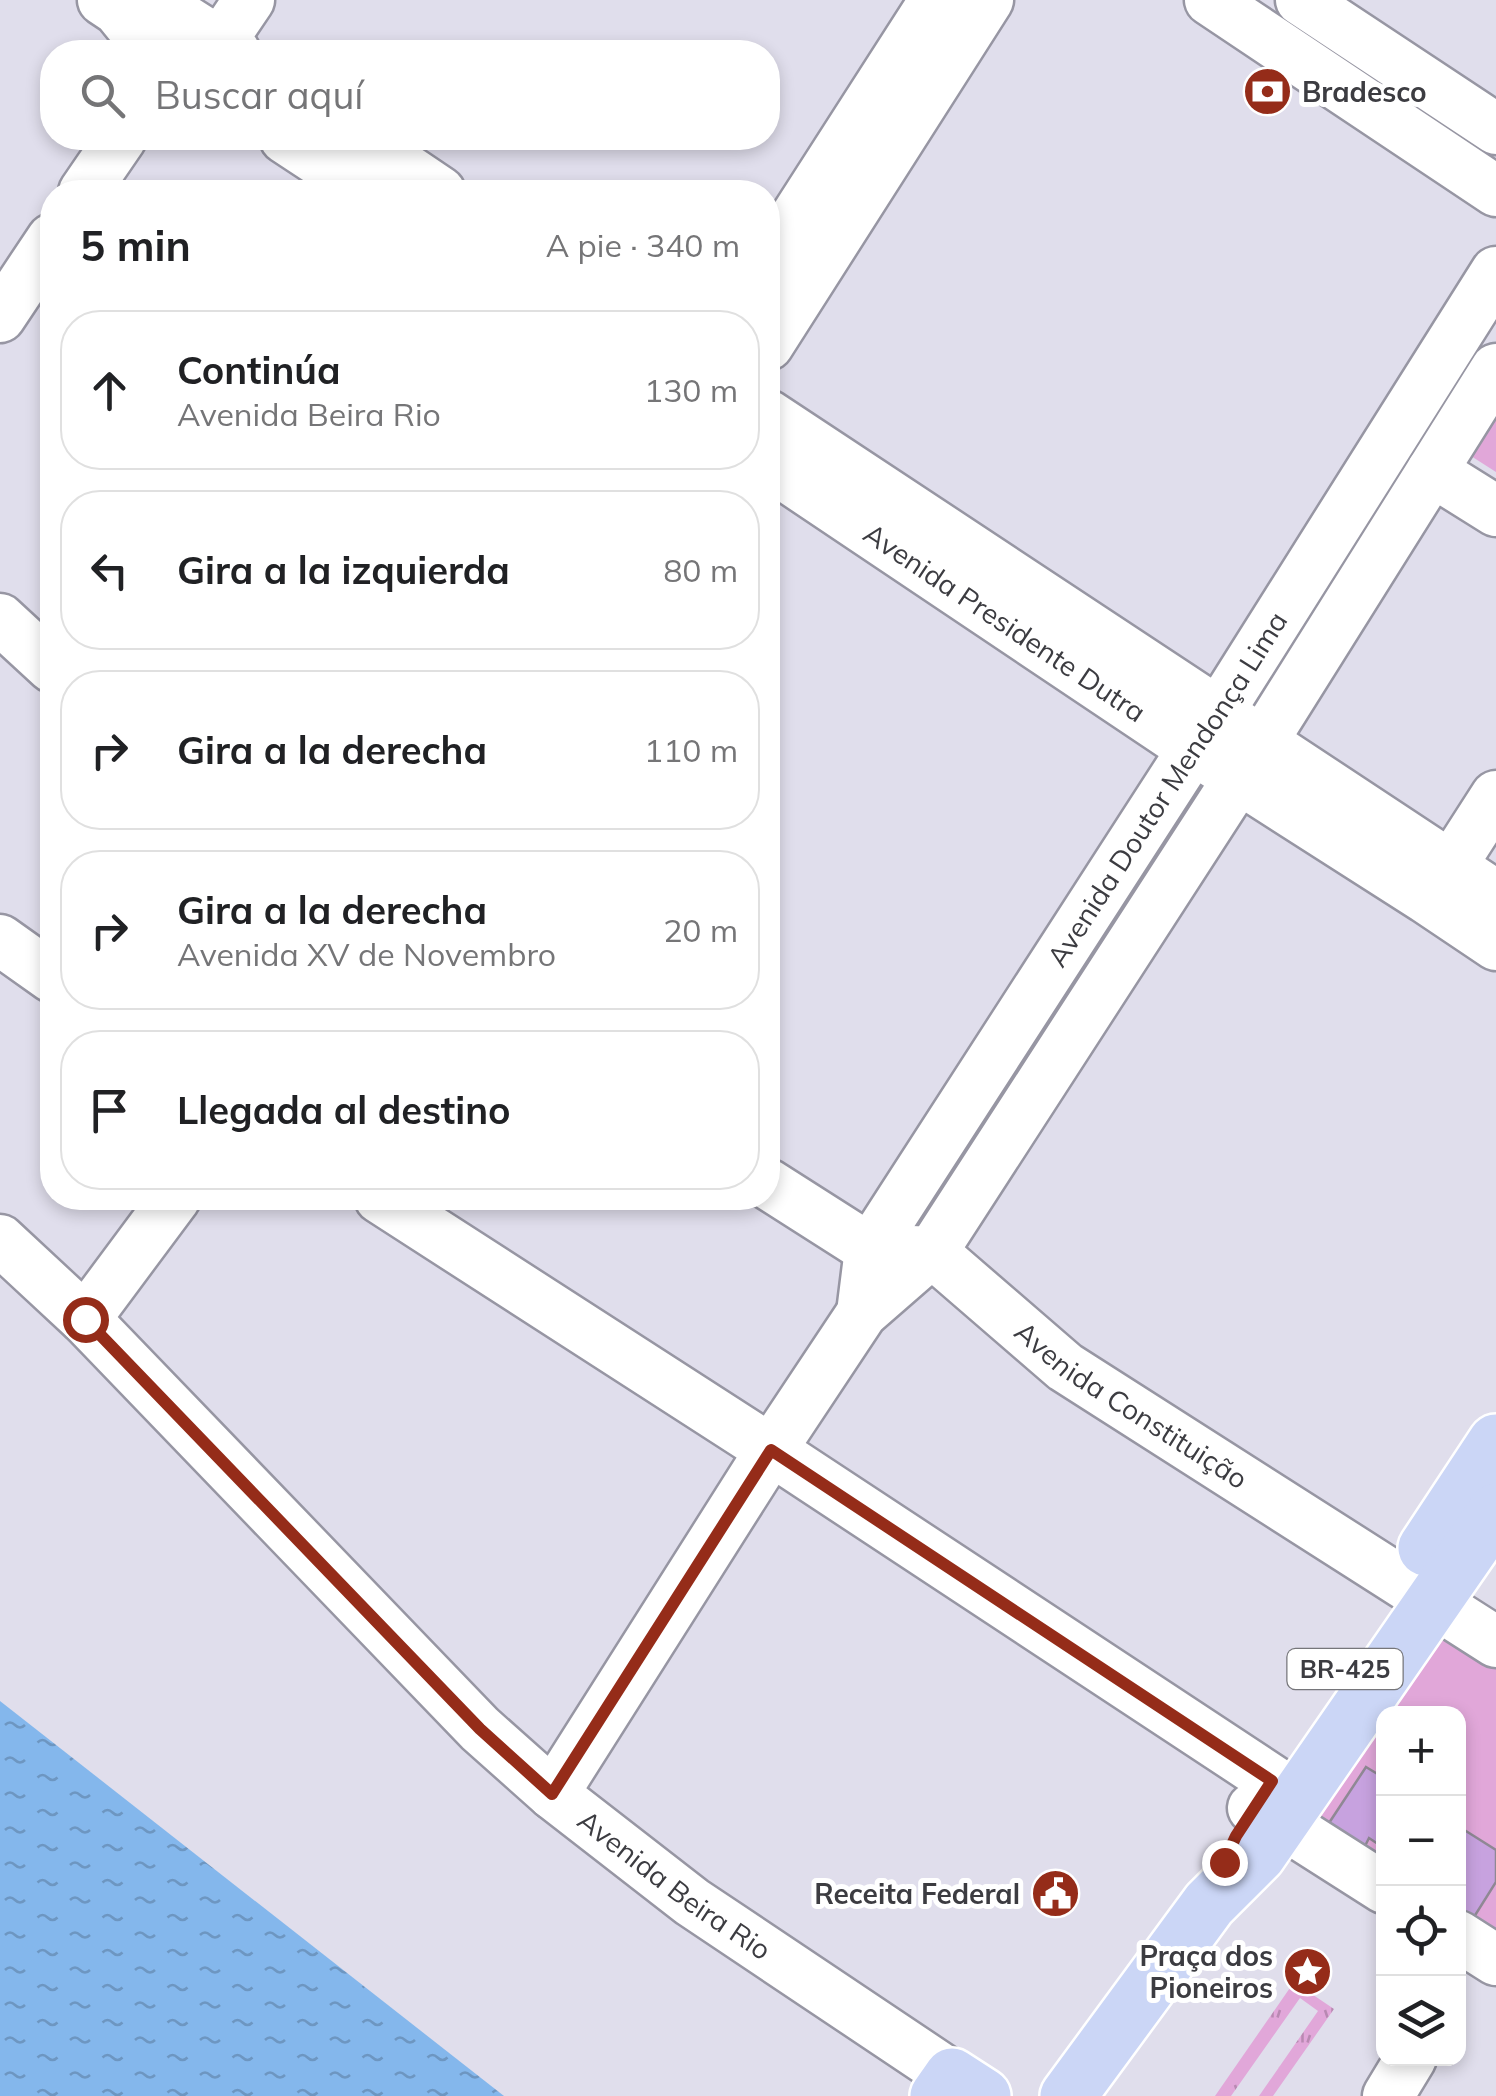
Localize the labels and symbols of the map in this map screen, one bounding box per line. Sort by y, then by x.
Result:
bank icon: Bradesco [1241,66,1293,118]
place label: Bradesco [1302,74,1427,109]
street label: Avenida Presidente Dutra [857,515,1153,729]
street label: Avenida Doutor Mendonça Lima [1039,605,1295,973]
route start [63,1297,109,1343]
street label: Avenida Constituição [1008,1314,1254,1496]
road number: BR-425 [1288,1649,1402,1689]
street label: Avenida Beira Rio [571,1802,778,1967]
route end [1202,1840,1248,1886]
public building icon: Receita Federal [1029,1868,1081,1920]
place label: Receita Federal [814,1876,1020,1911]
place label: Praça dos Pioneiros [1139,1938,1273,2005]
place icon: Praça dos Pioneiros [1282,1946,1334,1998]

